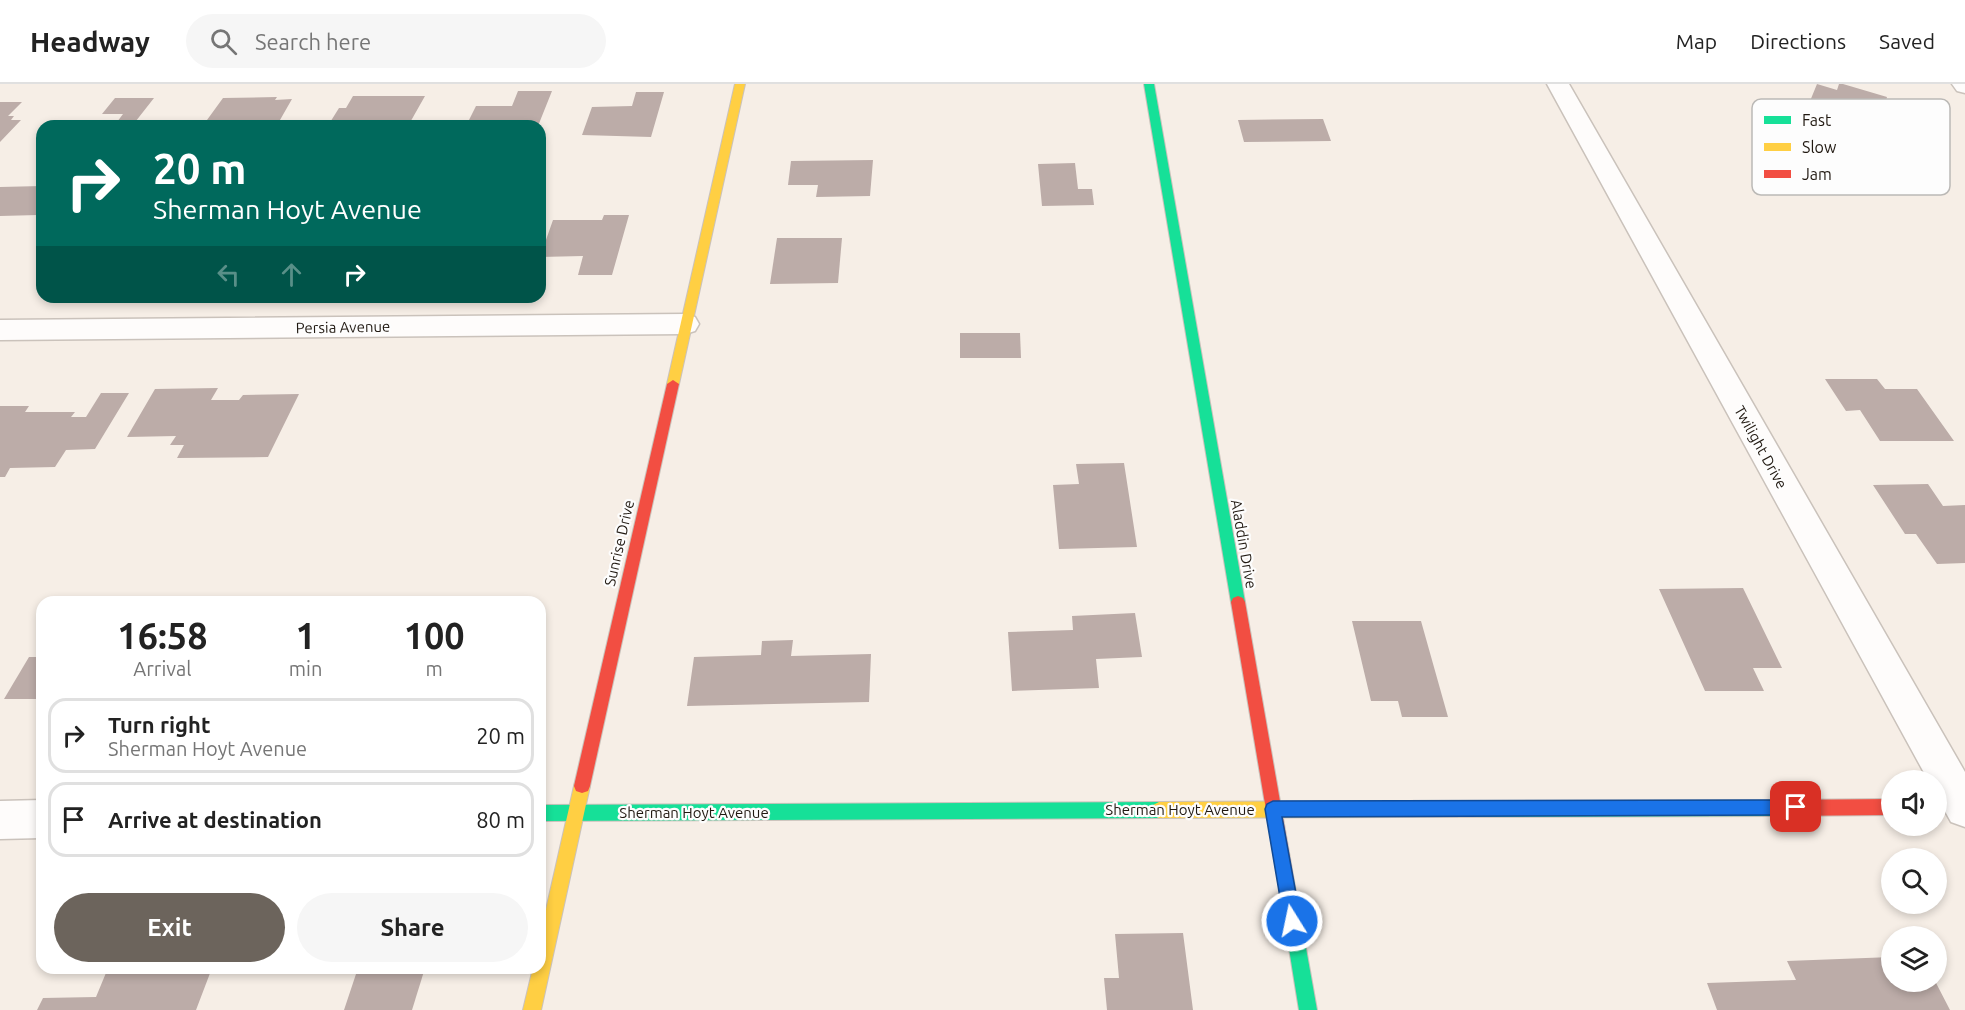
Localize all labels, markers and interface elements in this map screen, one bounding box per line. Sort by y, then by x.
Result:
search box [186,14,606,68]
icon: search [207,25,240,58]
text: Headway [30,26,150,57]
text: Search here [255,29,371,54]
text: Map [1676,29,1717,53]
text: Directions [1750,29,1846,53]
text: Saved [1879,29,1935,53]
legend [1752,99,1950,195]
text: Fast [1802,111,1832,129]
text: Slow [1802,138,1837,156]
icon: right [54,144,132,222]
text: 20 m [153,145,247,192]
text: Jam [1802,165,1832,183]
text: Sherman Hoyt Avenue [153,194,422,224]
icon: left [212,258,245,291]
icon: ahead [275,258,308,291]
icon: right [338,258,371,291]
street label: Persia Avenue [296,318,390,336]
street label: Twilight Drive [1731,403,1791,491]
street label: Sunrise Drive [601,498,637,588]
street label: Aladdin Drive [1228,498,1260,590]
text: 16:58 [117,615,207,656]
text: 1 [295,615,316,656]
text: 100 [404,615,465,656]
text: Arrival [133,657,192,680]
text: min [289,657,322,680]
text: m [426,657,443,680]
text: Turn right [108,712,210,737]
icon: right [57,719,90,752]
text: 20 m [476,723,525,748]
text: Sherman Hoyt Avenue [108,737,307,760]
map controls [1881,770,1947,992]
button: sound [1881,770,1947,836]
pin [1770,781,1821,832]
icon: arrive [1779,790,1812,823]
street label: Sherman Hoyt Avenue [1105,801,1255,818]
icon: arrive [57,803,90,836]
street label: Sherman Hoyt Avenue [619,804,769,821]
text: Arrive at destination [108,807,322,832]
text: 80 m [476,807,525,832]
button: search [1881,848,1947,914]
position arrow [1260,889,1324,953]
button: Exit [54,893,285,962]
button: Share [297,893,528,962]
button: layers [1881,926,1947,992]

